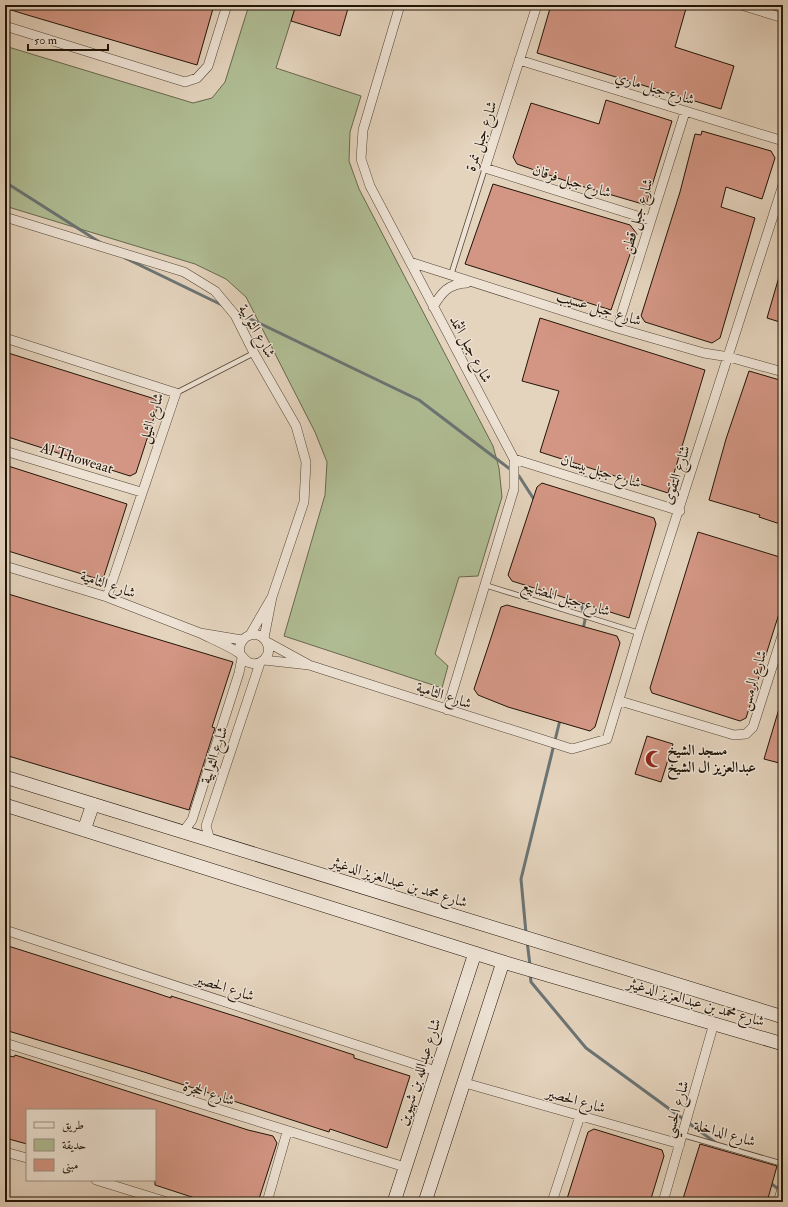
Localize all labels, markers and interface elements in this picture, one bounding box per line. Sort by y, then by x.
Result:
scale bar [28,26,108,52]
text: 50 m [34,33,58,48]
street label: شارع جبل ماري [612,67,697,112]
street label: شارع جبل نمرة [461,99,505,175]
street label: شارع جبل فرقان [529,160,614,205]
street label: شارع جبل قطن [617,176,661,257]
street label: شارع جبل عسيب [553,287,644,333]
street label: شارع الثوابية [231,301,280,363]
street label: شارع جبل الثمد [442,312,496,387]
street label: شارع الثيل [135,390,171,447]
street label: Al Thoweaat [37,438,116,479]
street label: شارع التقوى [658,443,698,508]
street label: شارع جبل بيسان [557,450,643,496]
street label: شارع الثامية [77,566,138,606]
street label: شارع جبل المضابيع [518,576,613,625]
street label: شارع الرمس [735,648,775,713]
street label: شارع الثامية [413,678,474,716]
street label: شارع الثوابية [196,724,235,787]
place label: مسجد الشيخ عبدالعزيز ال الشيخ [667,741,756,781]
mosque icon: مسجد الشيخ عبدالعزيز ال الشيخ [644,749,664,769]
street label: شارع محمد بن عبدالعزيز الدغيثر [325,852,470,915]
street label: شارع الحصير [190,968,257,1009]
street label: شارع محمد بن عبدالعزيز الدغيثر [622,973,767,1034]
street label: شارع عبدالله بن شهيوين [393,1016,449,1129]
street label: شارع الحجرة [180,1077,237,1113]
street label: شارع الحسي [659,1078,698,1141]
street label: شارع الحصير [541,1082,608,1121]
legend [26,1109,156,1181]
street label: شارع الداخلة [690,1115,758,1154]
text: طريق [62,1118,84,1133]
text: حديقة [62,1138,86,1153]
text: مبنى [62,1158,78,1174]

